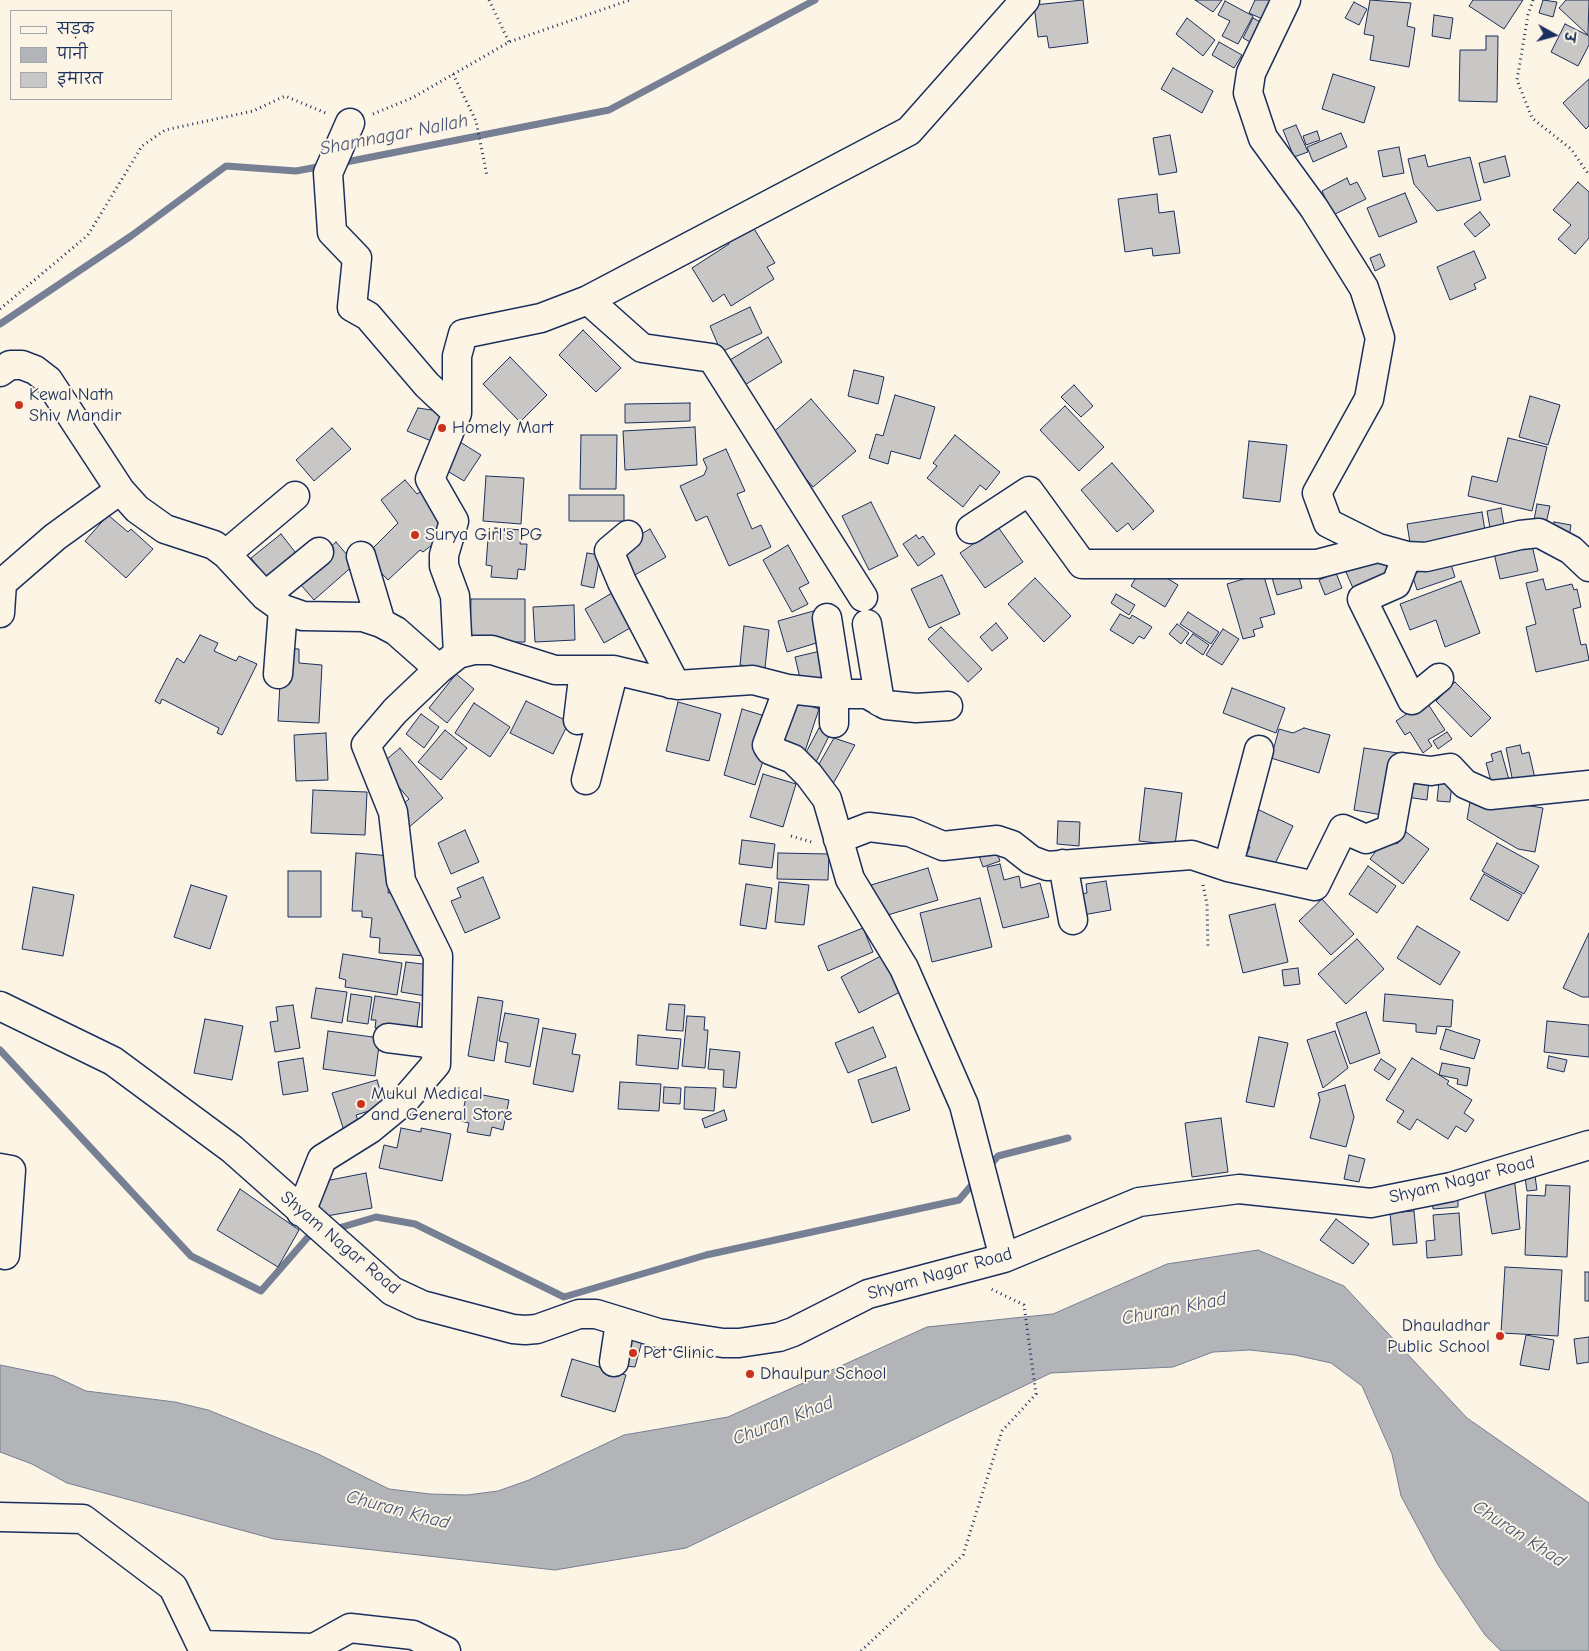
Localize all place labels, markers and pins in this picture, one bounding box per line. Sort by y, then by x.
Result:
place label: Kewal Nath Shiv Mandir [29,384,121,426]
marker: Kewal Nath Shiv Mandir [13,399,25,411]
place label: Homely Mart [452,417,553,439]
marker: Homely Mart [436,422,448,434]
place label: Surya Girl's PG [425,524,542,546]
marker: Surya Girl's PG [409,529,421,541]
place label: Mukul Medical and General Store [371,1083,513,1126]
marker: Mukul Medical and General Store [355,1098,367,1110]
place label: Dhauladhar Public School [1387,1315,1490,1358]
marker: Dhauladhar Public School [1494,1330,1506,1342]
place label: Pet Clinic [643,1342,714,1364]
marker: Pet Clinic [627,1347,639,1359]
place label: Dhaulpur School [760,1363,887,1385]
marker: Dhaulpur School [744,1368,756,1380]

